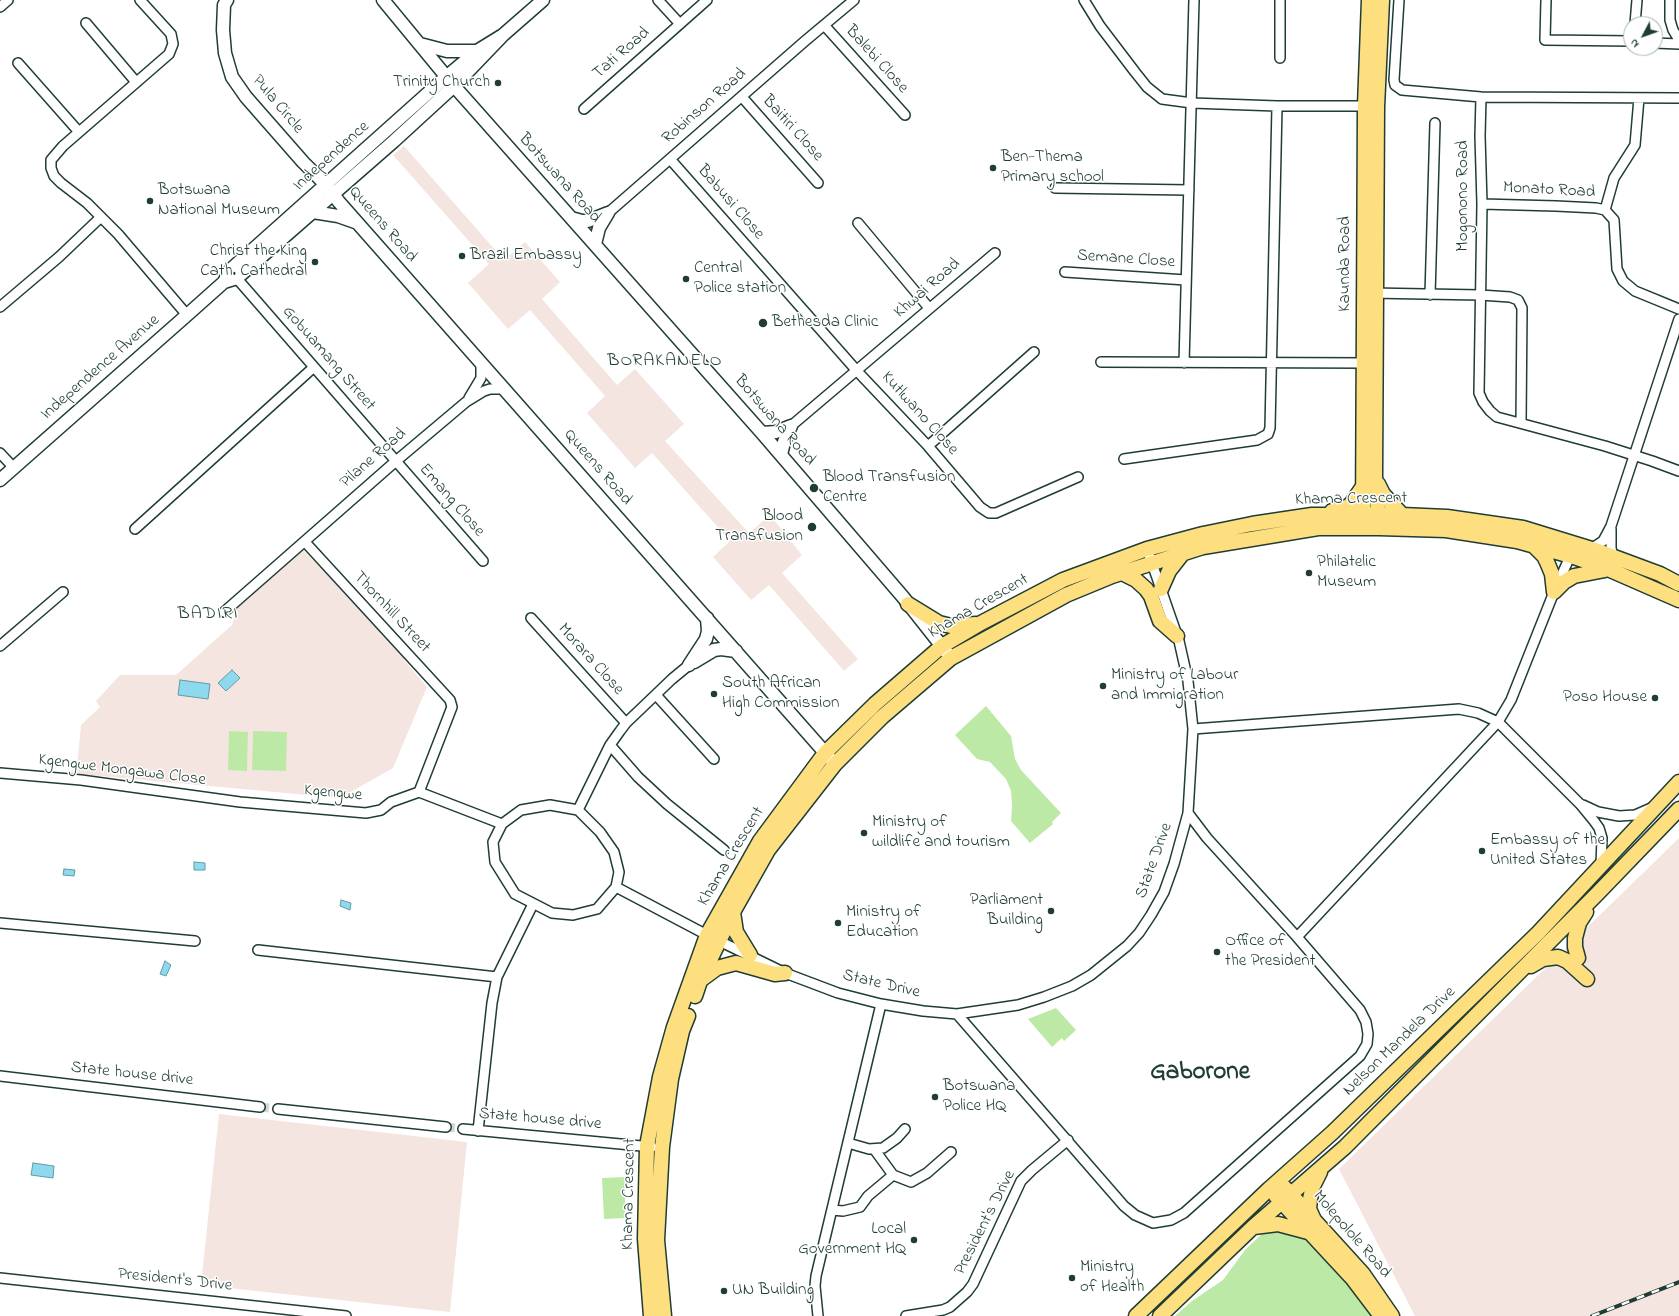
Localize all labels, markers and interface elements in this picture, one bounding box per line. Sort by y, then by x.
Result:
north arrow [1623,16,1663,56]
street label: Balebi Close [840,22,912,98]
street label: Tati Road [589,24,655,84]
text: N [1626,35,1643,51]
street label: Robinson Road [659,65,751,149]
street label: Pula Circle [247,71,307,139]
place label: Trinity Church [393,73,490,93]
marker: Trinity Church [493,78,503,88]
street label: Baitiri Close [757,92,827,166]
street label: Independence [290,117,374,197]
street label: Botswana Road [513,130,605,228]
street label: Mogonono Road [1454,140,1474,252]
place label: Ben-Thema Primary school [1001,148,1104,188]
street label: Babusi Close [692,161,768,245]
marker: Ben-Thema Primary school [988,163,998,173]
street label: Monato Road [1502,178,1596,204]
place label: Botswana National Museum [158,181,280,221]
street label: Queens Road [343,183,421,267]
marker: Botswana National Museum [145,196,155,206]
street label: Kaunda Road [1336,216,1356,312]
place label: Christ the King Cath. Cathedral [200,242,307,282]
place label: Brazil Embassy [470,246,582,266]
street label: Semane Close [1076,246,1176,274]
marker: Brazil Embassy [457,251,467,261]
street label: Khwai Road [891,255,965,323]
marker: Christ the King Cath. Cathedral [310,257,320,267]
place label: Central Police station [694,259,786,299]
marker: Central Police station [681,274,691,284]
street label: Gobuamang Street [277,302,379,416]
street label: Independence Avenue [37,311,165,425]
place label: Bethesda Clinic [772,313,878,333]
marker: Bethesda Clinic [757,317,769,329]
district label: BORAKANELO [607,351,723,373]
street label: Kutlwano Close [876,368,962,460]
street label: Botswana Road [729,371,819,471]
street label: Pilane Road [337,425,411,493]
street label: Queens Road [558,426,636,510]
street label: Emang Close [414,460,488,542]
place label: Blood Transfusion Centre [823,468,955,508]
marker: Blood Transfusion Centre [808,482,820,494]
street label: Khama Crescent [1295,489,1407,511]
place label: Blood Transfusion [715,507,803,547]
marker: Blood Transfusion [806,521,818,533]
place label: Philatelic Museum [1317,553,1376,593]
street label: Thornhill Street [348,568,434,658]
marker: Philatelic Museum [1304,568,1314,578]
street label: Khama Crescent [925,570,1033,644]
district label: BADIRI [178,604,238,626]
street label: Morara Close [552,620,628,700]
place label: Ministry of Labour and Immigration [1111,666,1238,706]
place label: South African High Commission [722,674,839,714]
marker: Ministry of Labour and Immigration [1098,681,1108,691]
place label: Poso House [1563,688,1647,708]
marker: South African High Commission [709,689,719,699]
marker: Poso House [1650,693,1660,703]
street label: Kgengwe Mongawa Close [37,751,207,791]
street label: Kgengwe [303,781,363,807]
street label: Khama Crescent [694,804,770,910]
place label: Ministry of wildlife and tourism [872,813,1010,853]
street label: State Drive [1132,820,1178,902]
marker: Ministry of wildlife and tourism [859,828,869,838]
place label: Embassy of the United States [1490,831,1605,871]
marker: Embassy of the United States [1477,846,1487,856]
place label: Parliament Building [970,891,1043,931]
place label: Ministry of Education [846,903,921,943]
marker: Parliament Building [1046,906,1056,916]
marker: Ministry of Education [833,918,843,928]
place label: Office of the President [1225,932,1315,972]
marker: Office of the President [1212,947,1222,957]
street label: State Drive [840,966,922,1004]
street label: Nelson Mandela Drive [1339,983,1461,1101]
street label: State house drive [70,1058,194,1092]
district label: Gaborone [1150,1059,1250,1089]
place label: Botswana Police HQ [943,1077,1016,1117]
marker: Botswana Police HQ [930,1092,940,1102]
street label: State house drive [478,1104,602,1136]
street label: Khama Crescent [619,1138,641,1250]
street label: President's Drive [951,1167,1021,1279]
street label: Molepolole Road [1307,1187,1395,1283]
place label: Local Government HQ [798,1220,906,1260]
marker: Local Government HQ [909,1235,919,1245]
place label: Ministry of Health [1080,1258,1144,1298]
street label: President's Drive [117,1265,233,1297]
marker: Ministry of Health [1067,1273,1077,1283]
place label: UN Building [732,1281,814,1301]
marker: UN Building [719,1286,729,1296]

